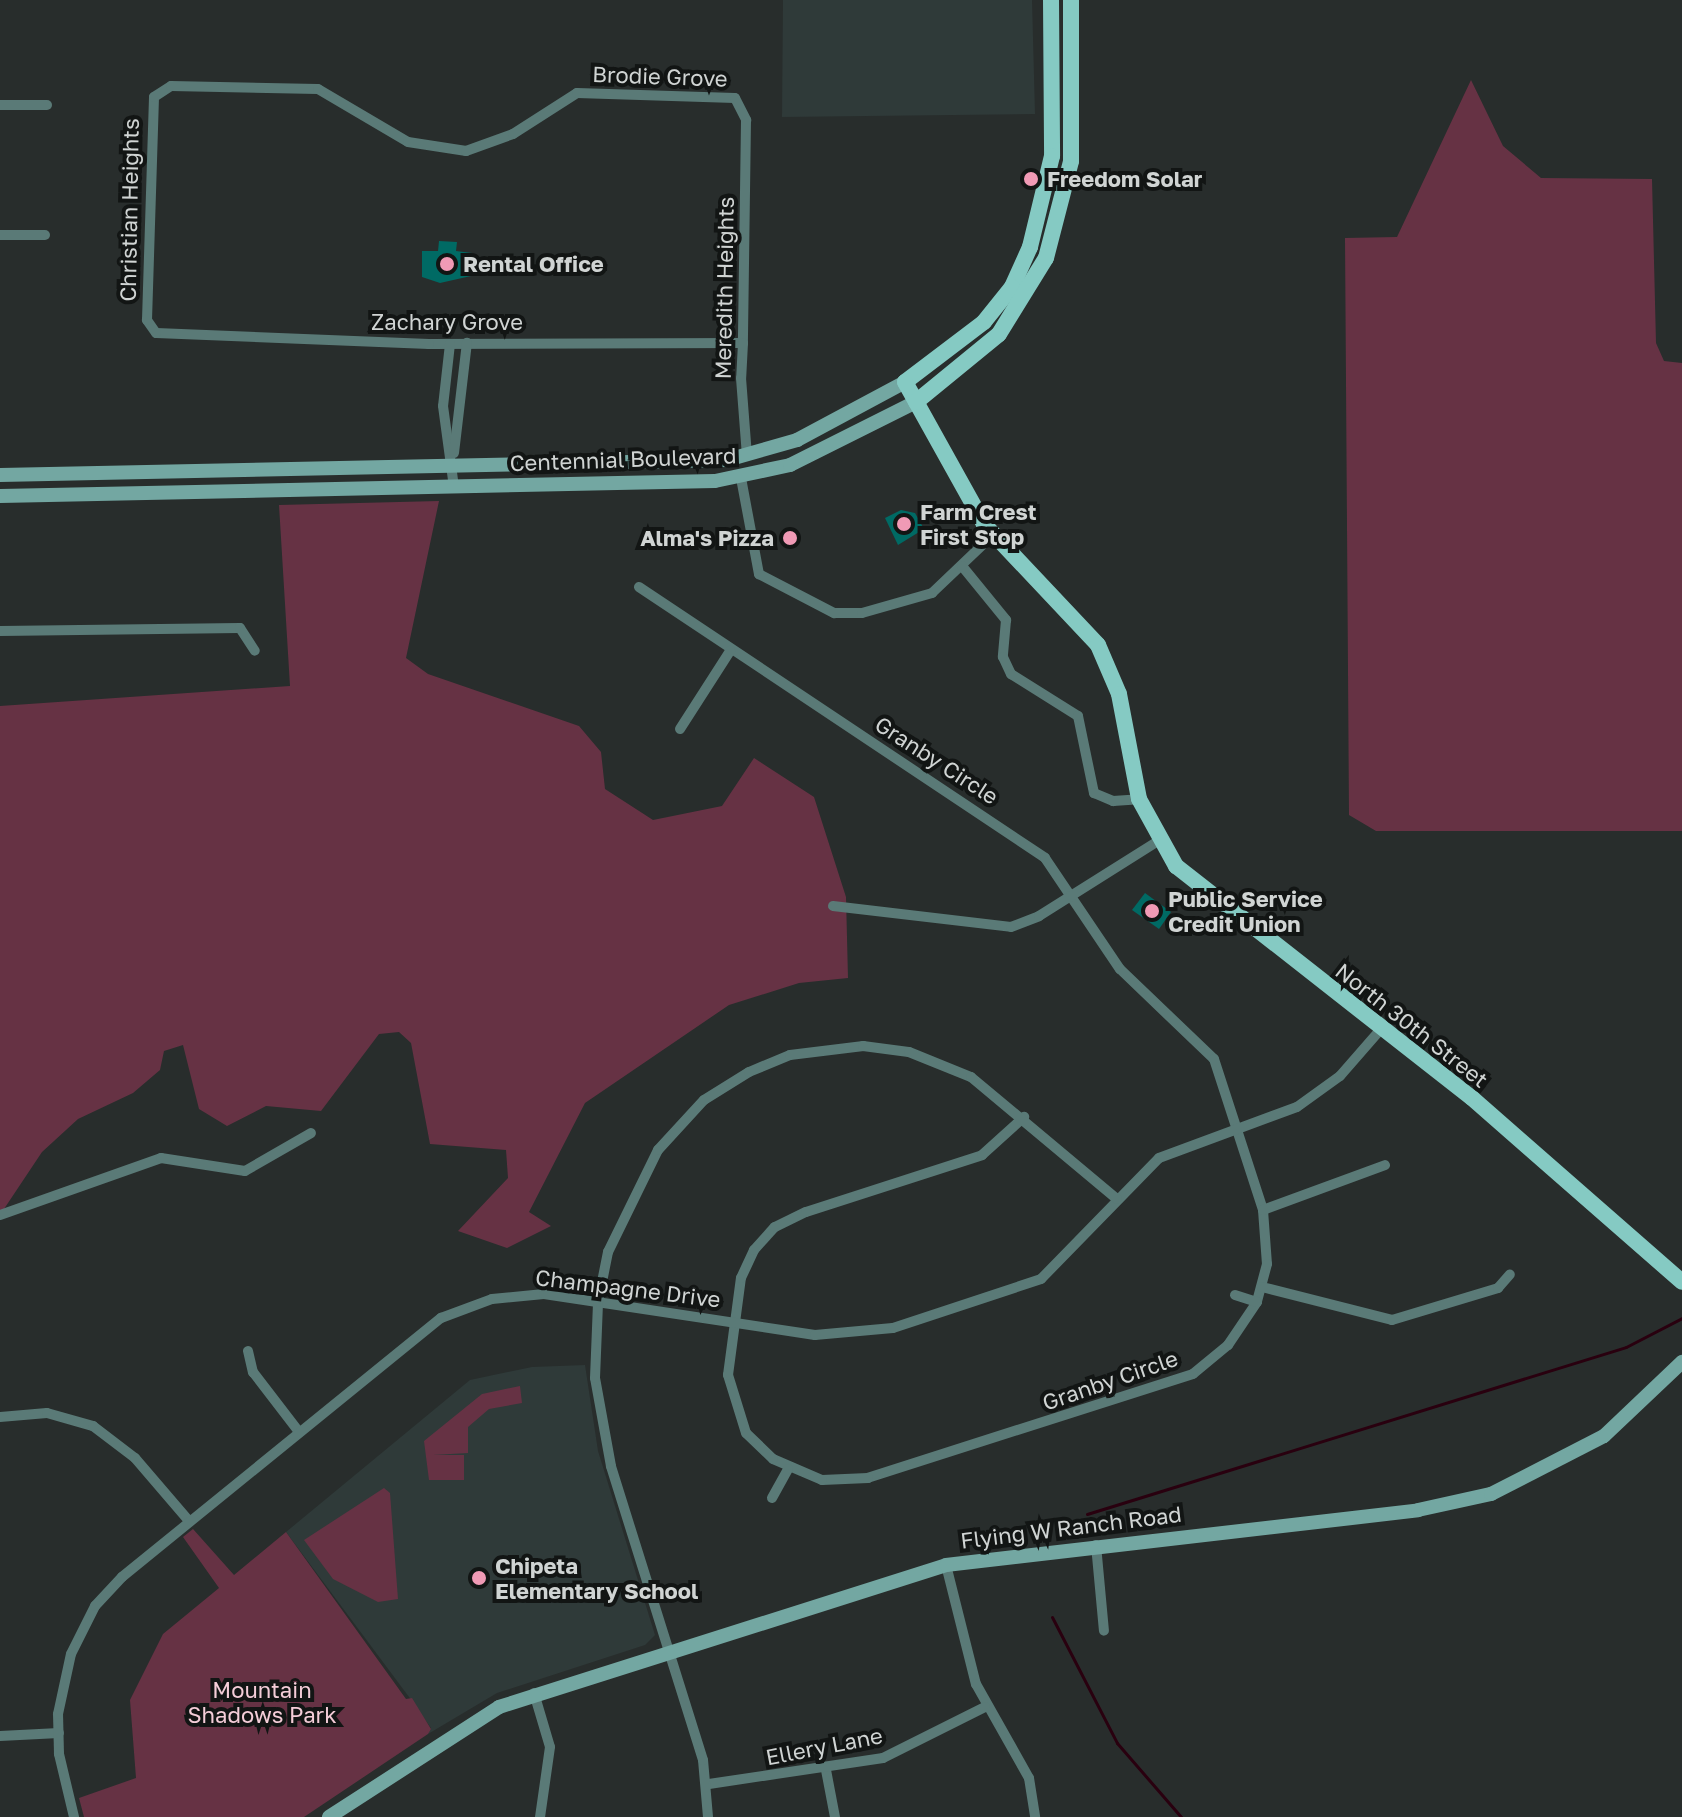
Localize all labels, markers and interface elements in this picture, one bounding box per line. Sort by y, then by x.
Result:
street label: Brodie Grove [592,60,728,92]
street label: Christian Heights [114,118,144,302]
place label: Freedom Solar [1047,166,1202,192]
marker: Freedom Solar [1022,170,1040,188]
street label: Meredith Heights [709,196,739,380]
place label: Rental Office [463,251,604,277]
marker: Rental Office [438,255,456,273]
street label: Zachary Grove [371,309,523,335]
street label: Centennial Boulevard [509,442,737,476]
place label: Farm Crest First Stop [920,498,1037,550]
marker: Farm Crest First Stop [895,515,913,533]
place label: Alma's Pizza [640,525,774,551]
marker: Alma's Pizza [781,529,799,547]
street label: Granby Circle [870,710,1004,810]
place label: Public Service Credit Union [1168,885,1323,936]
marker: Public Service Credit Union [1143,902,1161,920]
street label: North 30th Street [1330,957,1494,1093]
street label: Champagne Drive [534,1264,722,1312]
street label: Granby Circle [1039,1344,1181,1416]
street label: Flying W Ranch Road [959,1500,1183,1554]
place label: Chipeta Elementary School [495,1552,698,1604]
marker: Chipeta Elementary School [470,1569,488,1587]
park label: Mountain Shadows Park [187,1676,337,1728]
street label: Ellery Lane [763,1722,885,1770]

